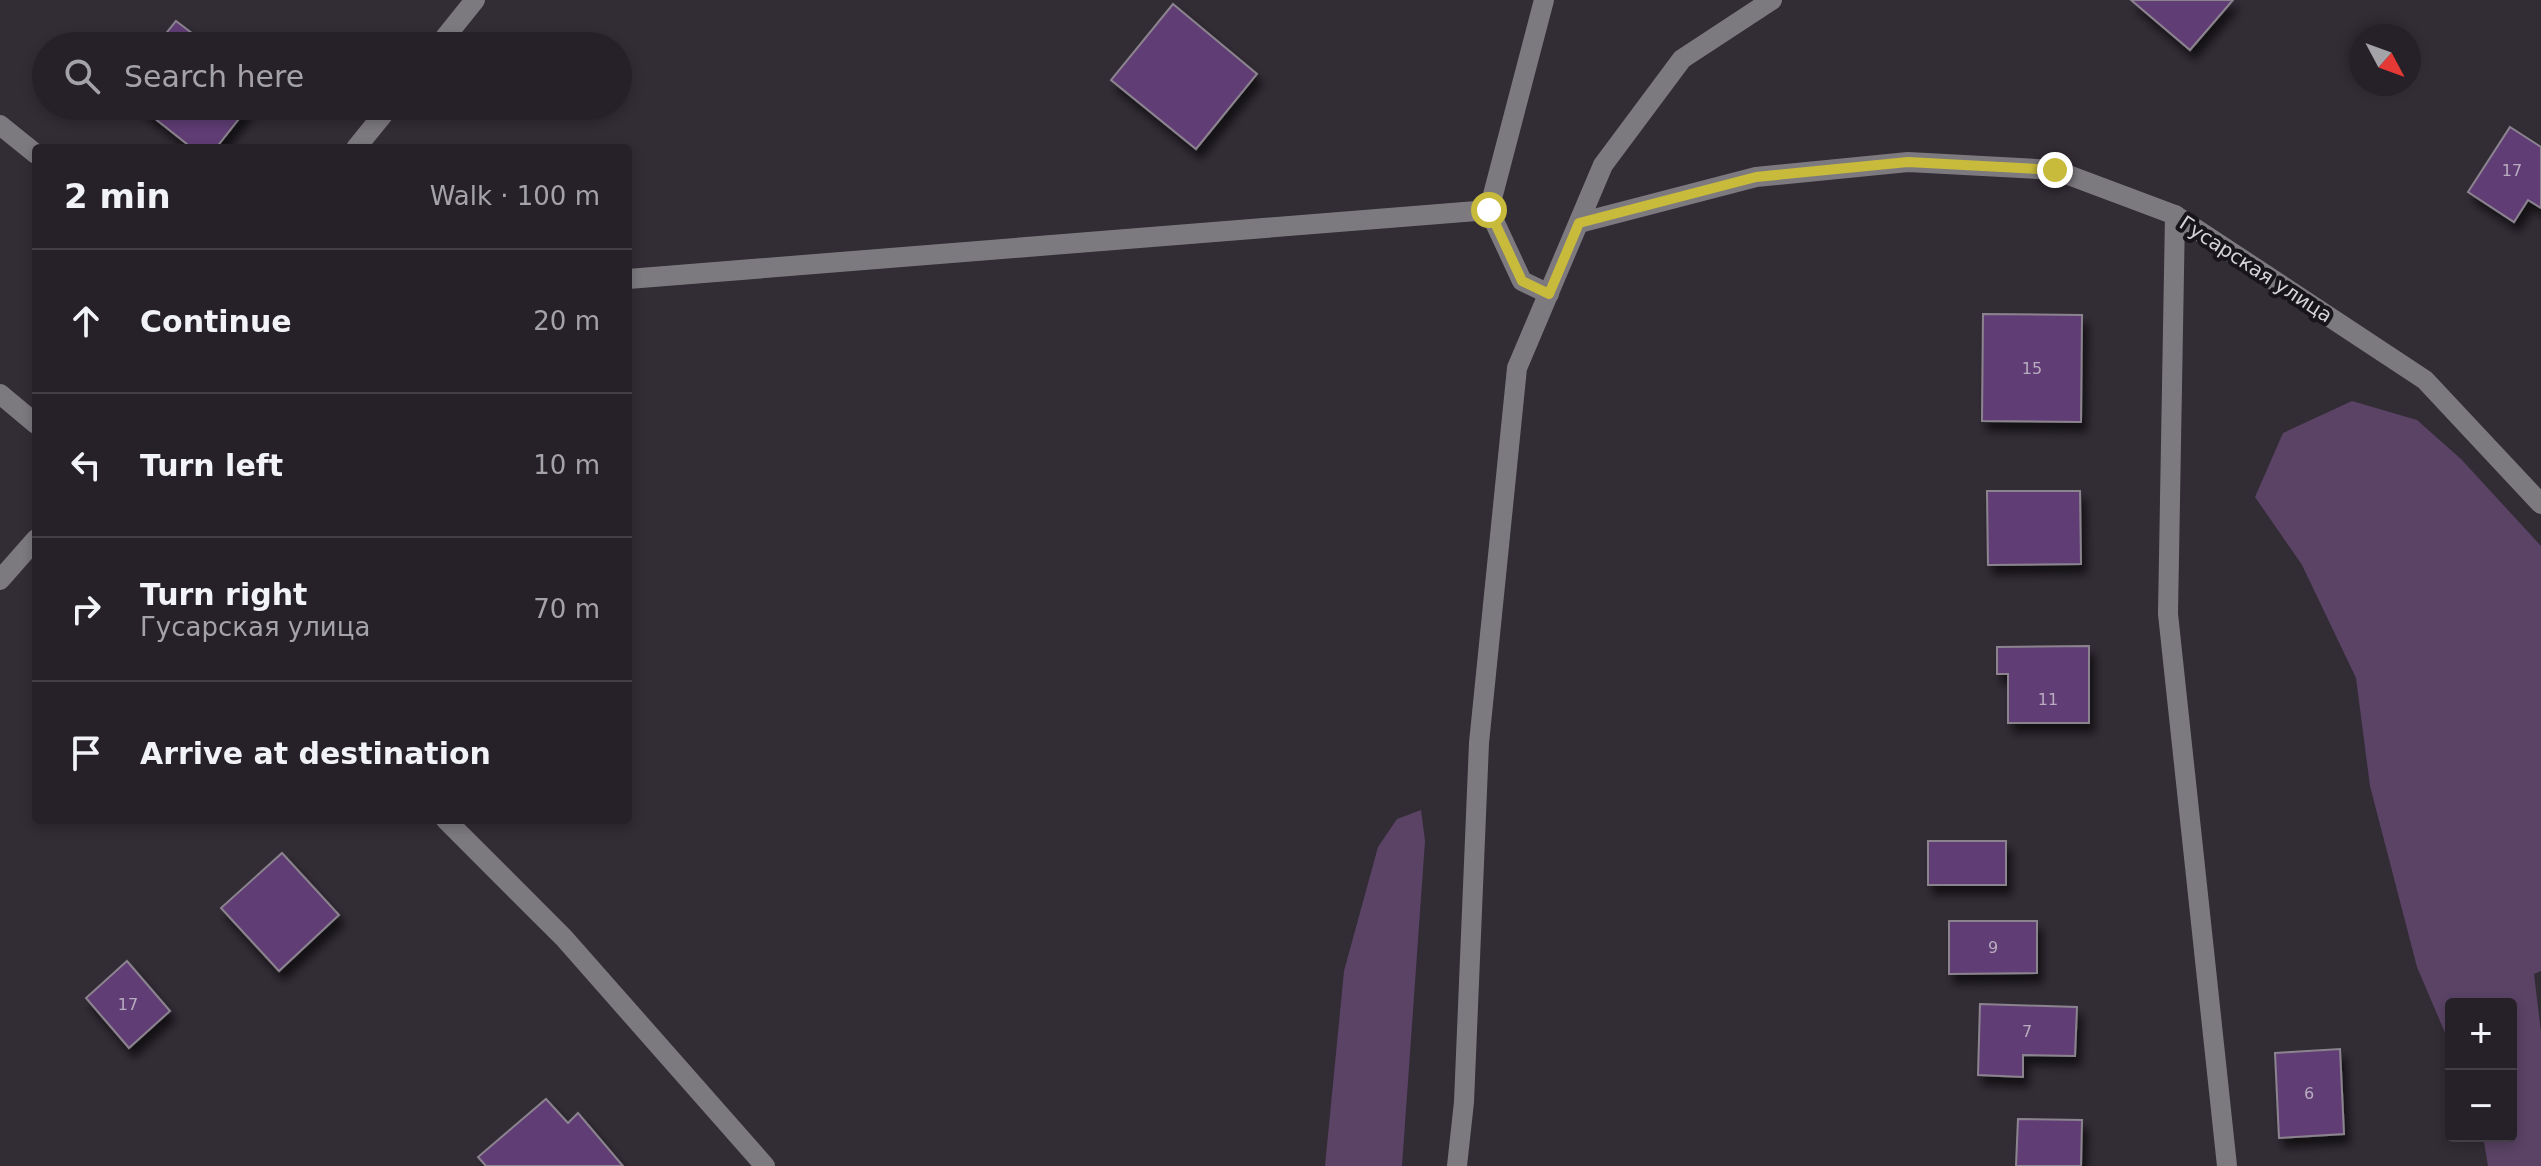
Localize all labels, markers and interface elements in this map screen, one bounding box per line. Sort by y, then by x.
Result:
north arrow [2349,24,2421,96]
search box [32,32,632,120]
icon: search [60,54,104,98]
text: Search here [124,59,304,94]
route end [2037,152,2073,188]
house number: 17 [2502,161,2522,180]
text: 2 min [64,176,171,216]
text: Walk · 100 m [430,181,600,211]
route start [1471,192,1507,228]
street label: Гусарская улица [2175,211,2337,327]
icon: ahead [64,299,108,343]
text: Continue [140,304,292,339]
text: 20 m [533,306,600,336]
house number: 15 [2022,359,2042,378]
icon: left [64,443,108,487]
text: Turn left [140,448,283,483]
text: 10 m [533,450,600,480]
text: Turn right [140,577,307,612]
icon: right [64,587,108,631]
text: 70 m [533,594,600,624]
text: Гусарская улица [140,612,370,642]
house number: 11 [2038,690,2058,709]
icon: arrive [64,731,108,775]
text: Arrive at destination [140,736,491,771]
house number: 9 [1988,938,1998,957]
house number: 17 [118,995,138,1014]
map controls [2445,998,2517,1142]
button: + [2445,998,2517,1070]
house number: 7 [2022,1022,2032,1041]
button: − [2445,1070,2517,1142]
house number: 6 [2304,1084,2314,1103]

